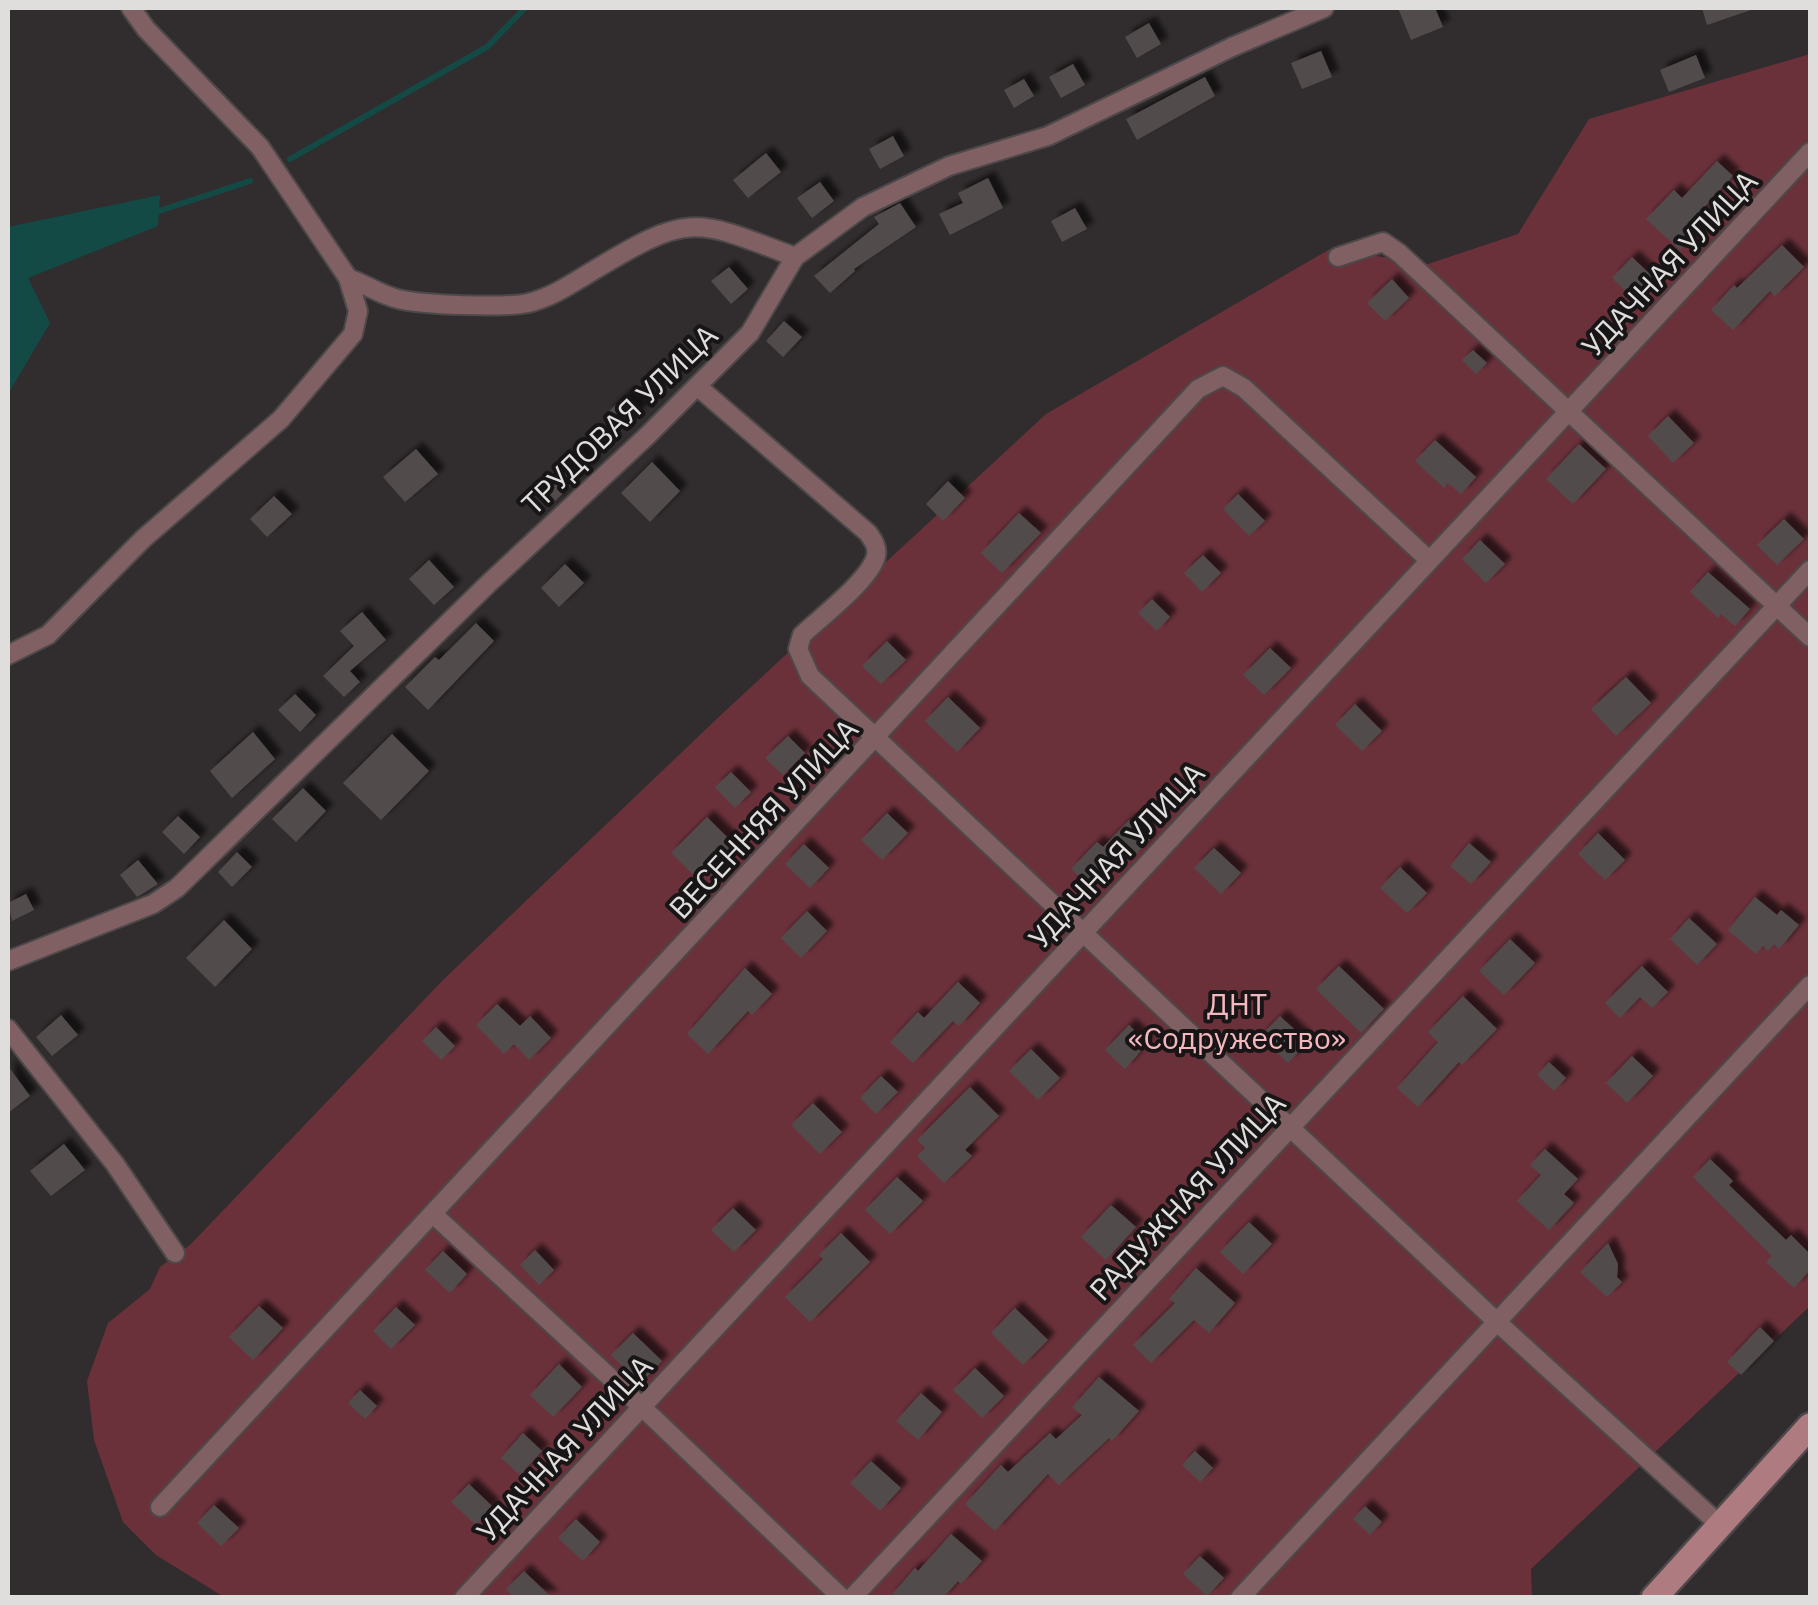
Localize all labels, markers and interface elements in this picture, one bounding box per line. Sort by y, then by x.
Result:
street label: УДАЧНАЯ УЛИЦА [1572,161,1765,364]
street label: ТРУДОВАЯ УЛИЦА [513,315,725,523]
street label: ВЕСЕННЯЯ УЛИЦА [660,709,866,926]
street label: УДАЧНАЯ УЛИЦА [1019,753,1212,956]
park label: ДНТ «Содружество» [1128,984,1346,1057]
street label: РАДУЖНАЯ УЛИЦА [1080,1084,1293,1308]
street label: УДАЧНАЯ УЛИЦА [467,1346,660,1549]

